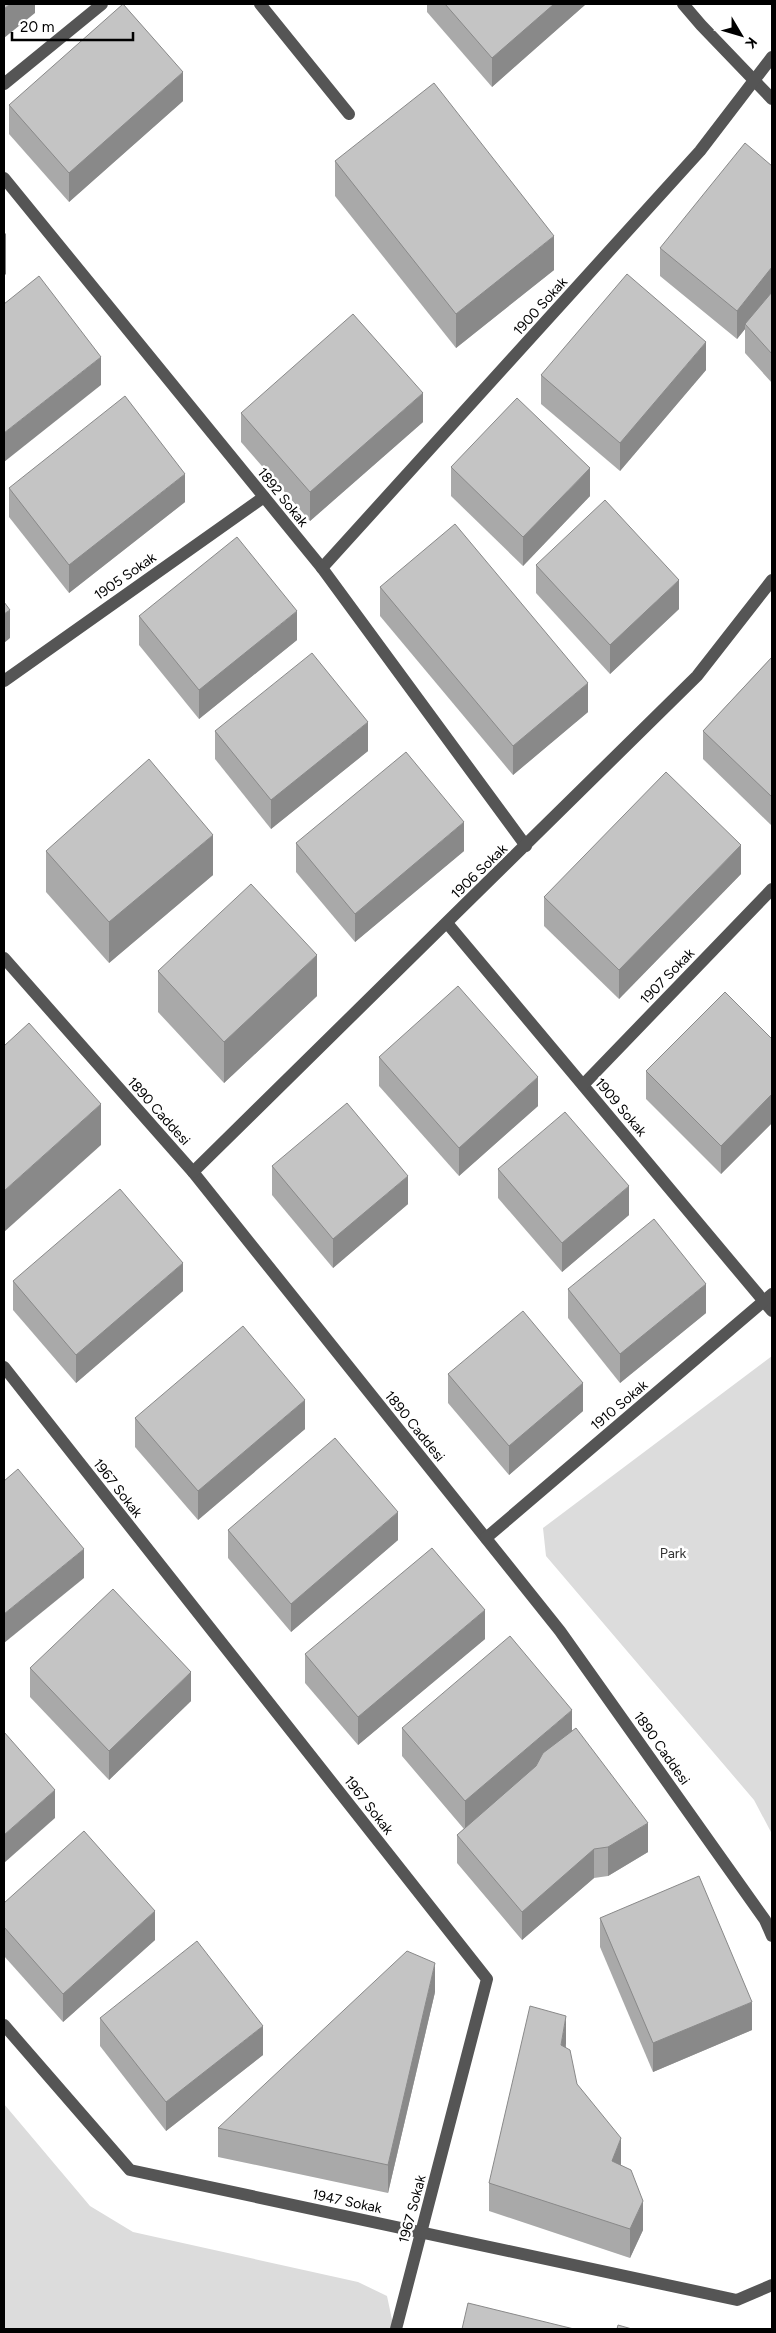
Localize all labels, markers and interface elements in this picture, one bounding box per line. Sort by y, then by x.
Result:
scale bar [12,10,134,42]
north arrow [716,10,766,60]
text: 20 m [20,18,54,36]
text: K [741,34,760,52]
street label: 1900 Sokak [510,274,571,339]
street label: 1892 Sokak [254,464,312,530]
street label: 1905 Sokak [91,549,160,604]
street label: 1906 Sokak [448,840,511,902]
street label: 1907 Sokak [637,945,698,1008]
street label: 1890 Caddesi [124,1074,194,1149]
street label: 1909 Sokak [591,1075,650,1140]
street label: 1910 Sokak [587,1376,651,1434]
street label: 1890 Caddesi [381,1388,448,1465]
street label: 1967 Sokak [89,1456,146,1521]
park label: Park [660,1545,687,1562]
street label: 1890 Caddesi [630,1708,693,1788]
street label: 1967 Sokak [340,1773,397,1838]
street label: 1967 Sokak [395,2173,430,2245]
street label: 1947 Sokak [311,2186,383,2217]

